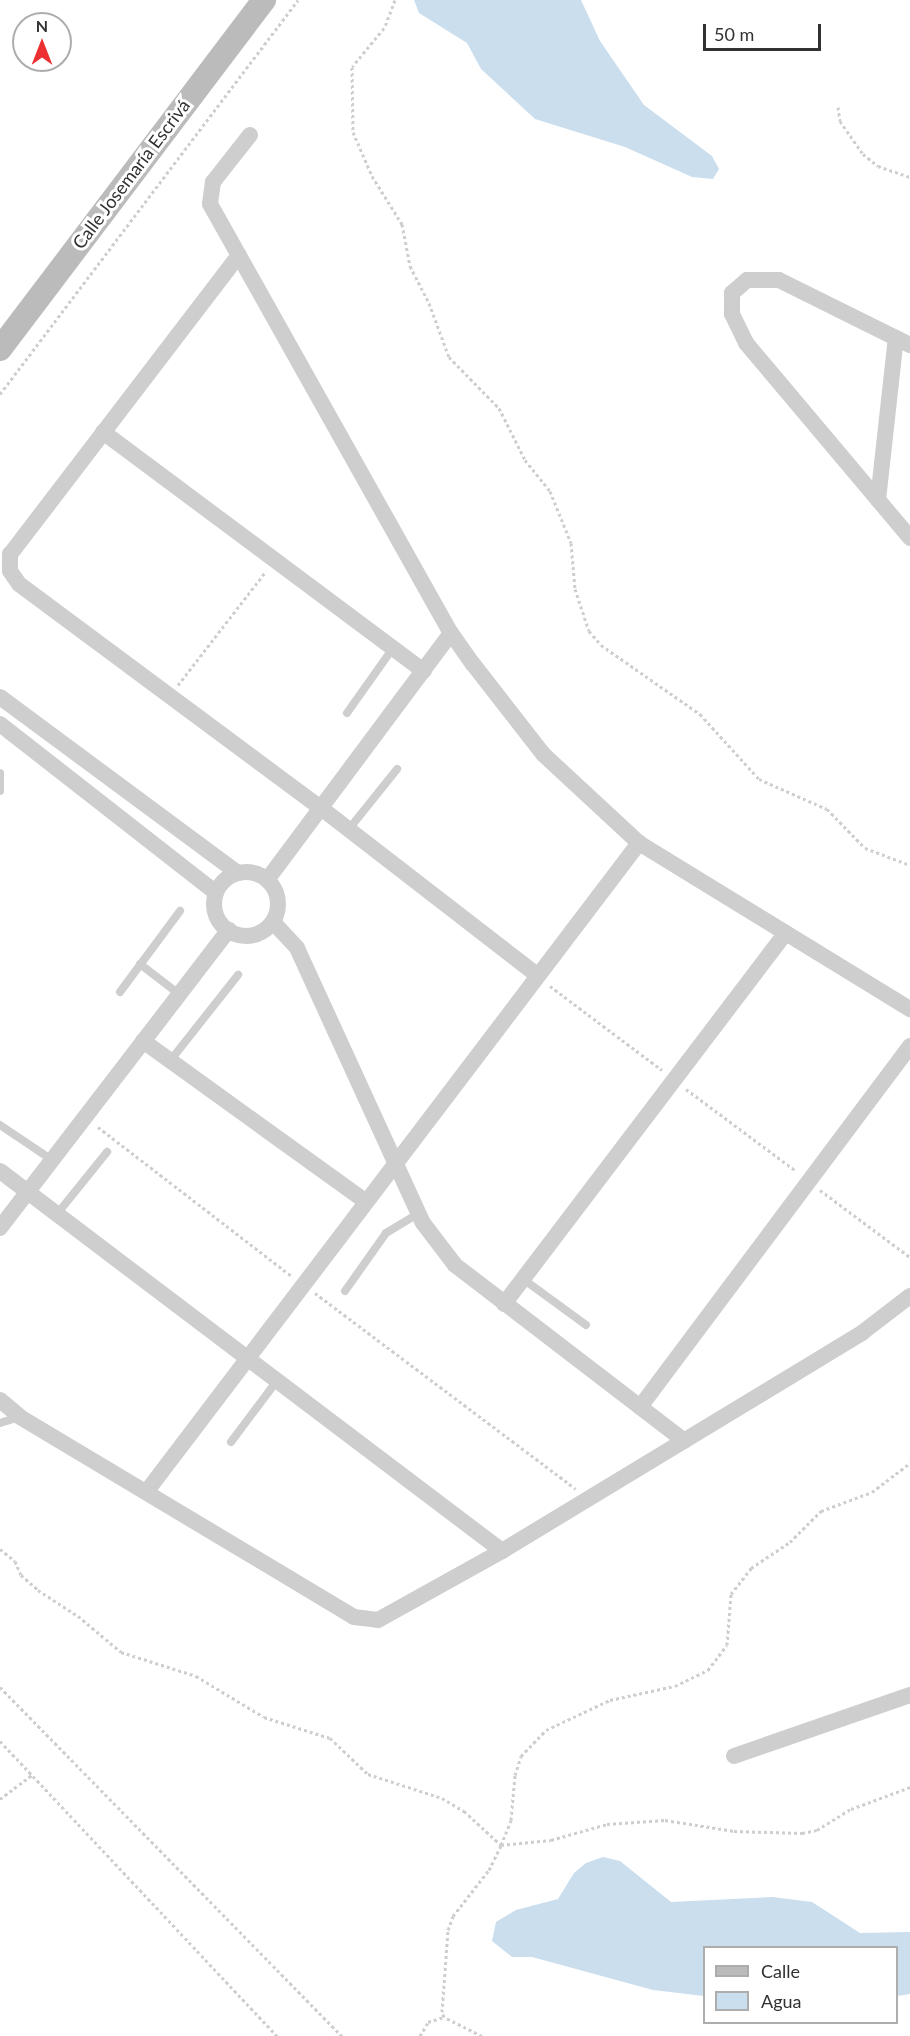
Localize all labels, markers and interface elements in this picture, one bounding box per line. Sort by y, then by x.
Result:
north arrow [12,12,72,72]
scale bar [706,12,824,50]
text: N [36,16,48,35]
text: 50 m [714,23,754,45]
street label: Calle Josemaría Escrivá [68,95,194,253]
legend [703,1946,898,2024]
text: Calle [761,1960,800,1982]
text: Agua [761,1990,802,2012]

